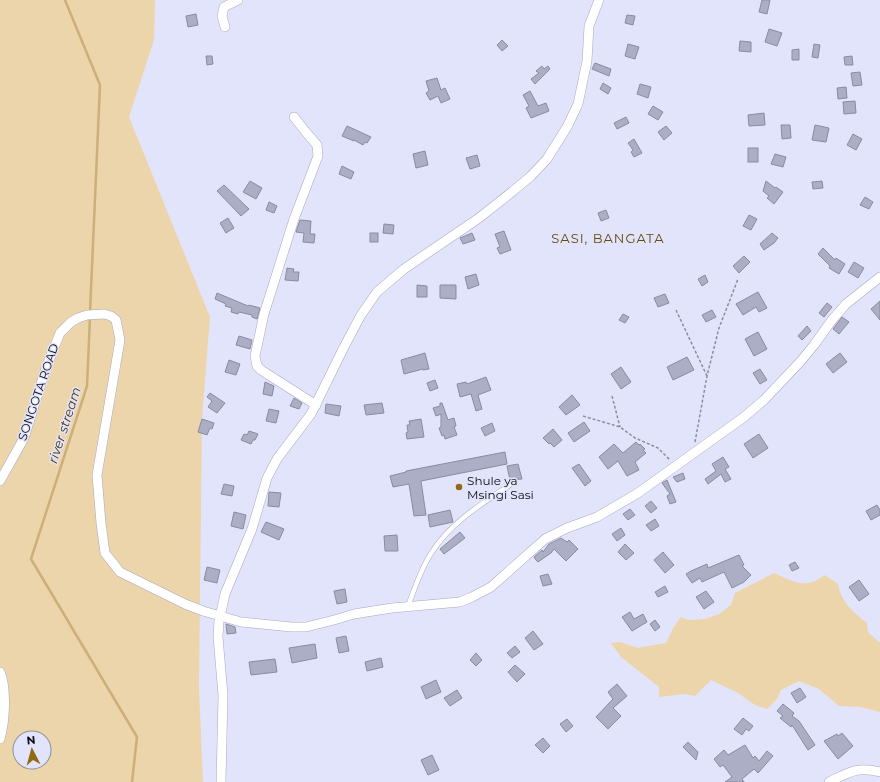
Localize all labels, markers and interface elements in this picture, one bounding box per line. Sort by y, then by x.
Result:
district label: SASI, BANGATA [551,230,665,246]
street label: SONGOTA ROAD [14,341,62,443]
water label: river stream [44,385,84,465]
place label: Shule ya Msingi Sasi [467,473,534,502]
marker: Shule ya Msingi Sasi [454,482,464,492]
north arrow [12,730,52,770]
text: N [26,733,36,747]

